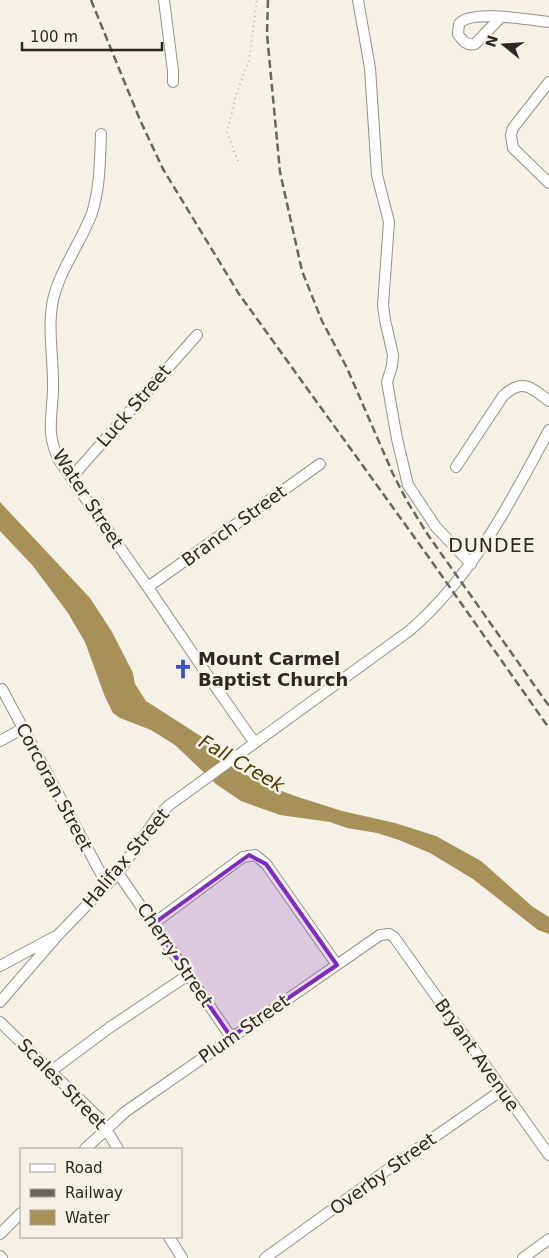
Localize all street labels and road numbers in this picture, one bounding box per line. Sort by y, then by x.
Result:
street label: Luck Street [92,360,175,451]
street label: Water Street [49,445,128,552]
street label: Branch Street [177,481,290,571]
street label: Corcoran Street [12,719,97,854]
street label: Halifax Street [78,804,173,912]
street label: Cherry Street [133,899,218,1011]
street label: Plum Street [195,990,293,1067]
street label: Bryant Avenue [431,994,524,1115]
street label: Scales Street [14,1034,111,1133]
street label: Overby Street [326,1128,440,1219]

